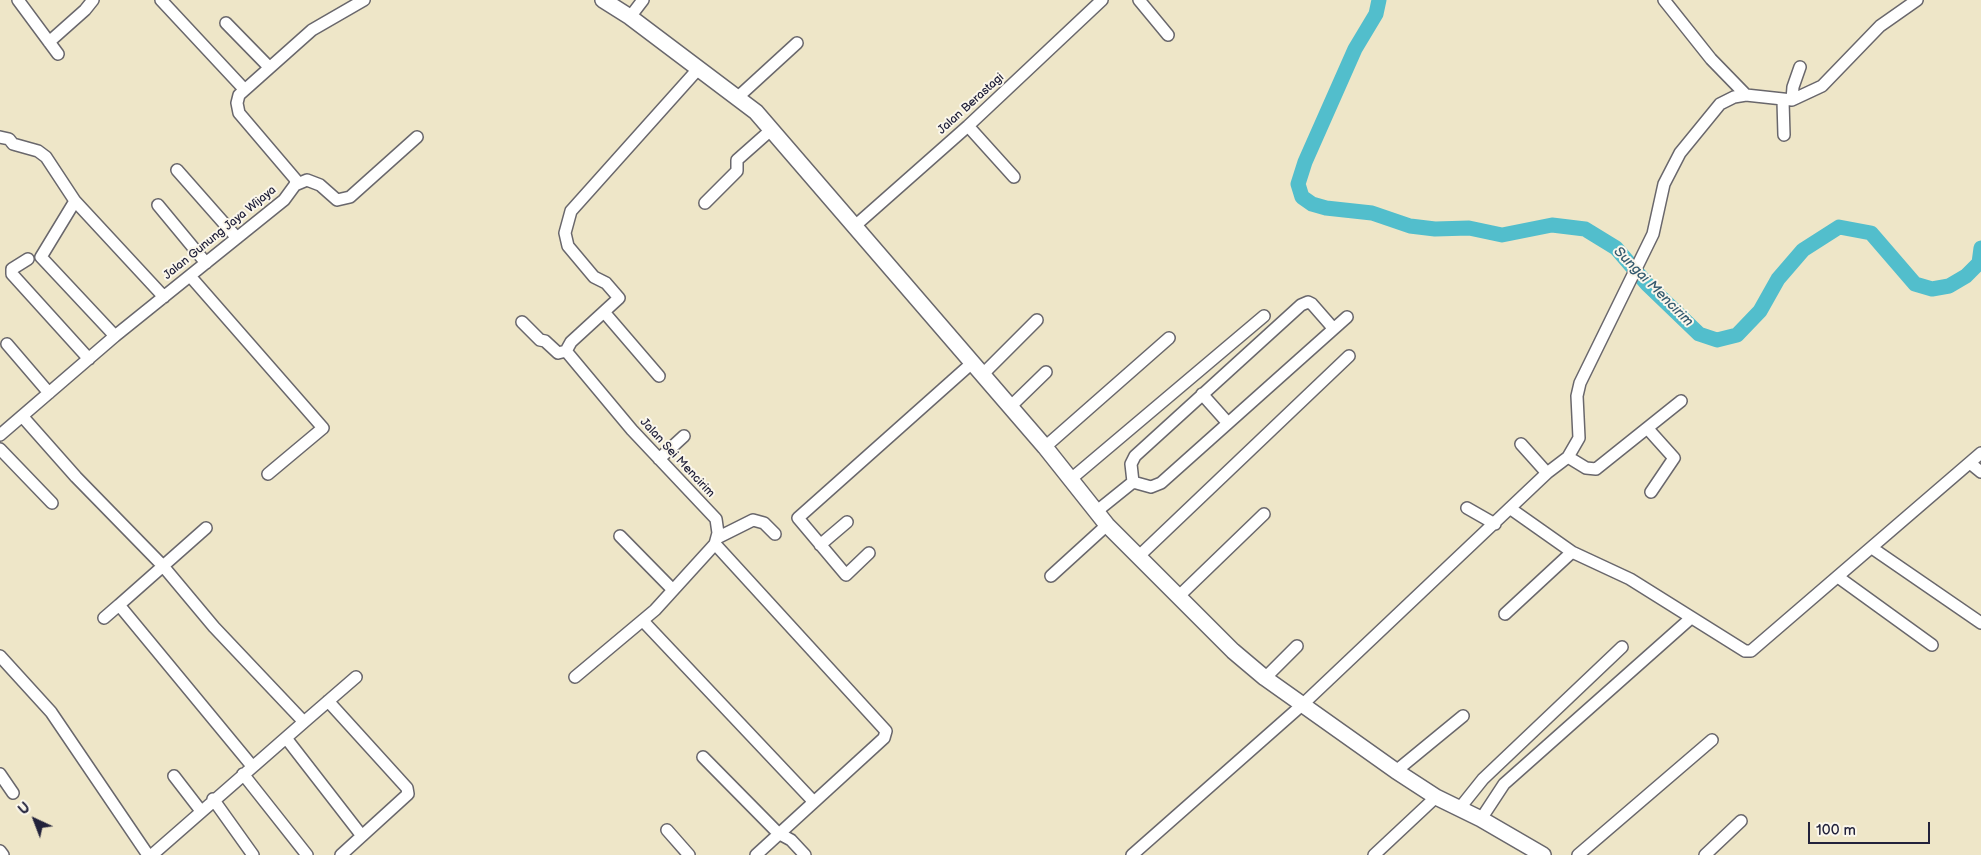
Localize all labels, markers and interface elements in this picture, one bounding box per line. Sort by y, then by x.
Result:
street label: Jalan Berastagi [935,70,1007,138]
street label: Jalan Gunung Jaya Wijaya [161,183,279,283]
water label: Sungai Mencirim [1610,244,1696,330]
street label: Jalan Sei Mencirim [637,415,717,501]
north arrow [10,795,60,845]
text: U [15,799,34,818]
scale bar [1811,812,1934,844]
text: 100 m [1816,821,1856,840]

